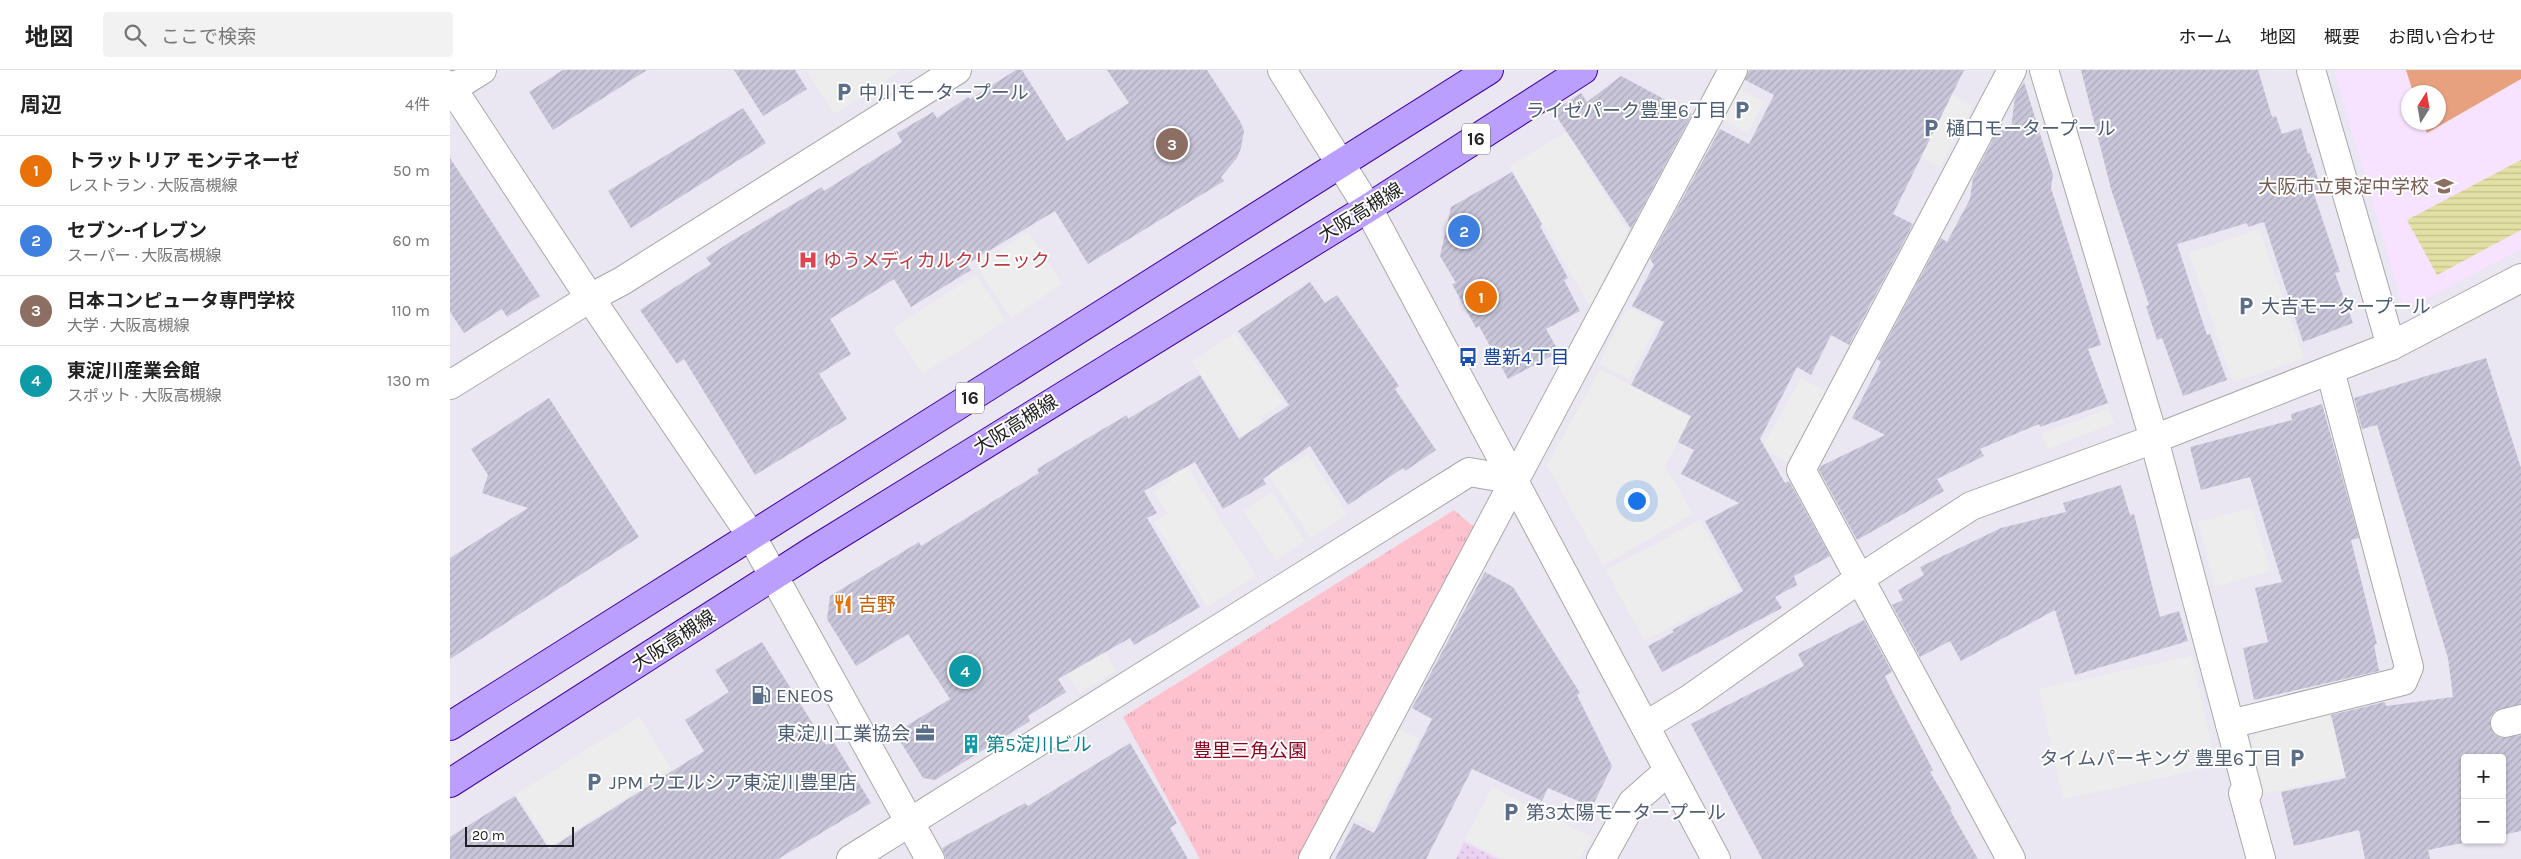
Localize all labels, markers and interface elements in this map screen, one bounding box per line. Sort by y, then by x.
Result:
search box [103,12,453,57]
icon: search [121,21,149,49]
text: 地図 [25,23,73,51]
text: ここで検索 [161,26,256,48]
text: ホーム [2179,26,2232,48]
text: 地図 [2260,26,2296,48]
text: 概要 [2324,26,2360,48]
text: お問い合わせ [2388,26,2496,48]
parking icon: 中川モータープール [833,81,855,103]
place label: 中川モータープール [859,82,1029,104]
north arrow [2401,85,2446,130]
text: 周辺 [20,93,62,117]
text: 4件 [405,95,430,114]
parking icon: ライゼパーク豊里6丁目 [1731,99,1753,121]
place label: ライゼパーク豊里6丁目 [1526,100,1727,122]
parking icon: 樋口モータープール [1920,117,1942,139]
place label: 樋口モータープール [1946,118,2116,140]
road number: 16 [1462,124,1490,155]
pin: 3 [1156,125,1188,163]
text: トラットリア モンテネーゼ [67,150,300,172]
text: 1 [33,161,39,180]
text: 50 m [393,161,430,180]
school or university icon: 大阪市立東淀中学校 [2433,175,2455,197]
text: レストラン · 大阪高槻線 [67,176,237,195]
place label: 大阪市立東淀中学校 [2258,176,2429,198]
street label: 大阪高槻線 [1314,178,1407,247]
pin: 2 [1448,212,1480,250]
text: セブン-イレブン [67,220,207,242]
text: 2 [31,231,41,250]
text: 60 m [393,231,430,250]
text: スーパー · 大阪高槻線 [67,246,221,265]
hospital icon: ゆうメディカルクリニック [797,249,819,271]
place label: ゆうメディカルクリニック [823,250,1050,272]
pin: 1 [1465,278,1497,316]
text: 日本コンピュータ専門学校 [67,290,295,312]
parking icon: 大吉モータープール [2235,295,2257,317]
place label: 大吉モータープール [2261,296,2431,318]
text: 3 [31,301,41,320]
text: 110 m [391,301,430,320]
text: 大学 · 大阪高槻線 [67,316,189,335]
bus stop icon: 豊新4丁目 [1457,346,1479,368]
place label: 豊新4丁目 [1483,347,1570,369]
text: 東淀川産業会館 [67,360,200,382]
text: 4 [31,371,41,390]
text: 130 m [387,371,430,390]
road number: 16 [956,382,984,413]
text: スポット · 大阪高槻線 [67,386,221,405]
street label: 大阪高槻線 [969,390,1062,459]
your location [1624,488,1650,514]
restaurant icon: 吉野 [832,593,854,615]
place label: 吉野 [858,594,896,616]
street label: 大阪高槻線 [628,606,719,676]
pin: 4 [949,652,981,690]
fuel station icon: ENEOS [750,684,772,706]
place label: ENEOS [776,685,834,707]
office icon: 東淀川工業協会 [914,722,936,744]
place label: 東淀川工業協会 [777,723,910,745]
building icon: 第5淀川ビル [960,733,982,755]
place label: 第5淀川ビル [986,734,1092,756]
park label: 豊里三角公園 [1193,740,1307,762]
parking icon: タイムパーキング 豊里6丁目 [2286,747,2308,769]
place label: タイムパーキング 豊里6丁目 [2040,748,2282,770]
map controls [2461,754,2506,844]
button: + [2461,754,2506,799]
parking icon: JPM ウエルシア東淀川豊里店 [583,771,605,793]
place label: JPM ウエルシア東淀川豊里店 [609,772,857,794]
button: − [2461,799,2506,844]
parking icon: 第3太陽モータープール [1500,801,1522,823]
place label: 第3太陽モータープール [1526,802,1726,824]
scale bar [465,824,574,847]
text: 20 m [472,827,505,844]

